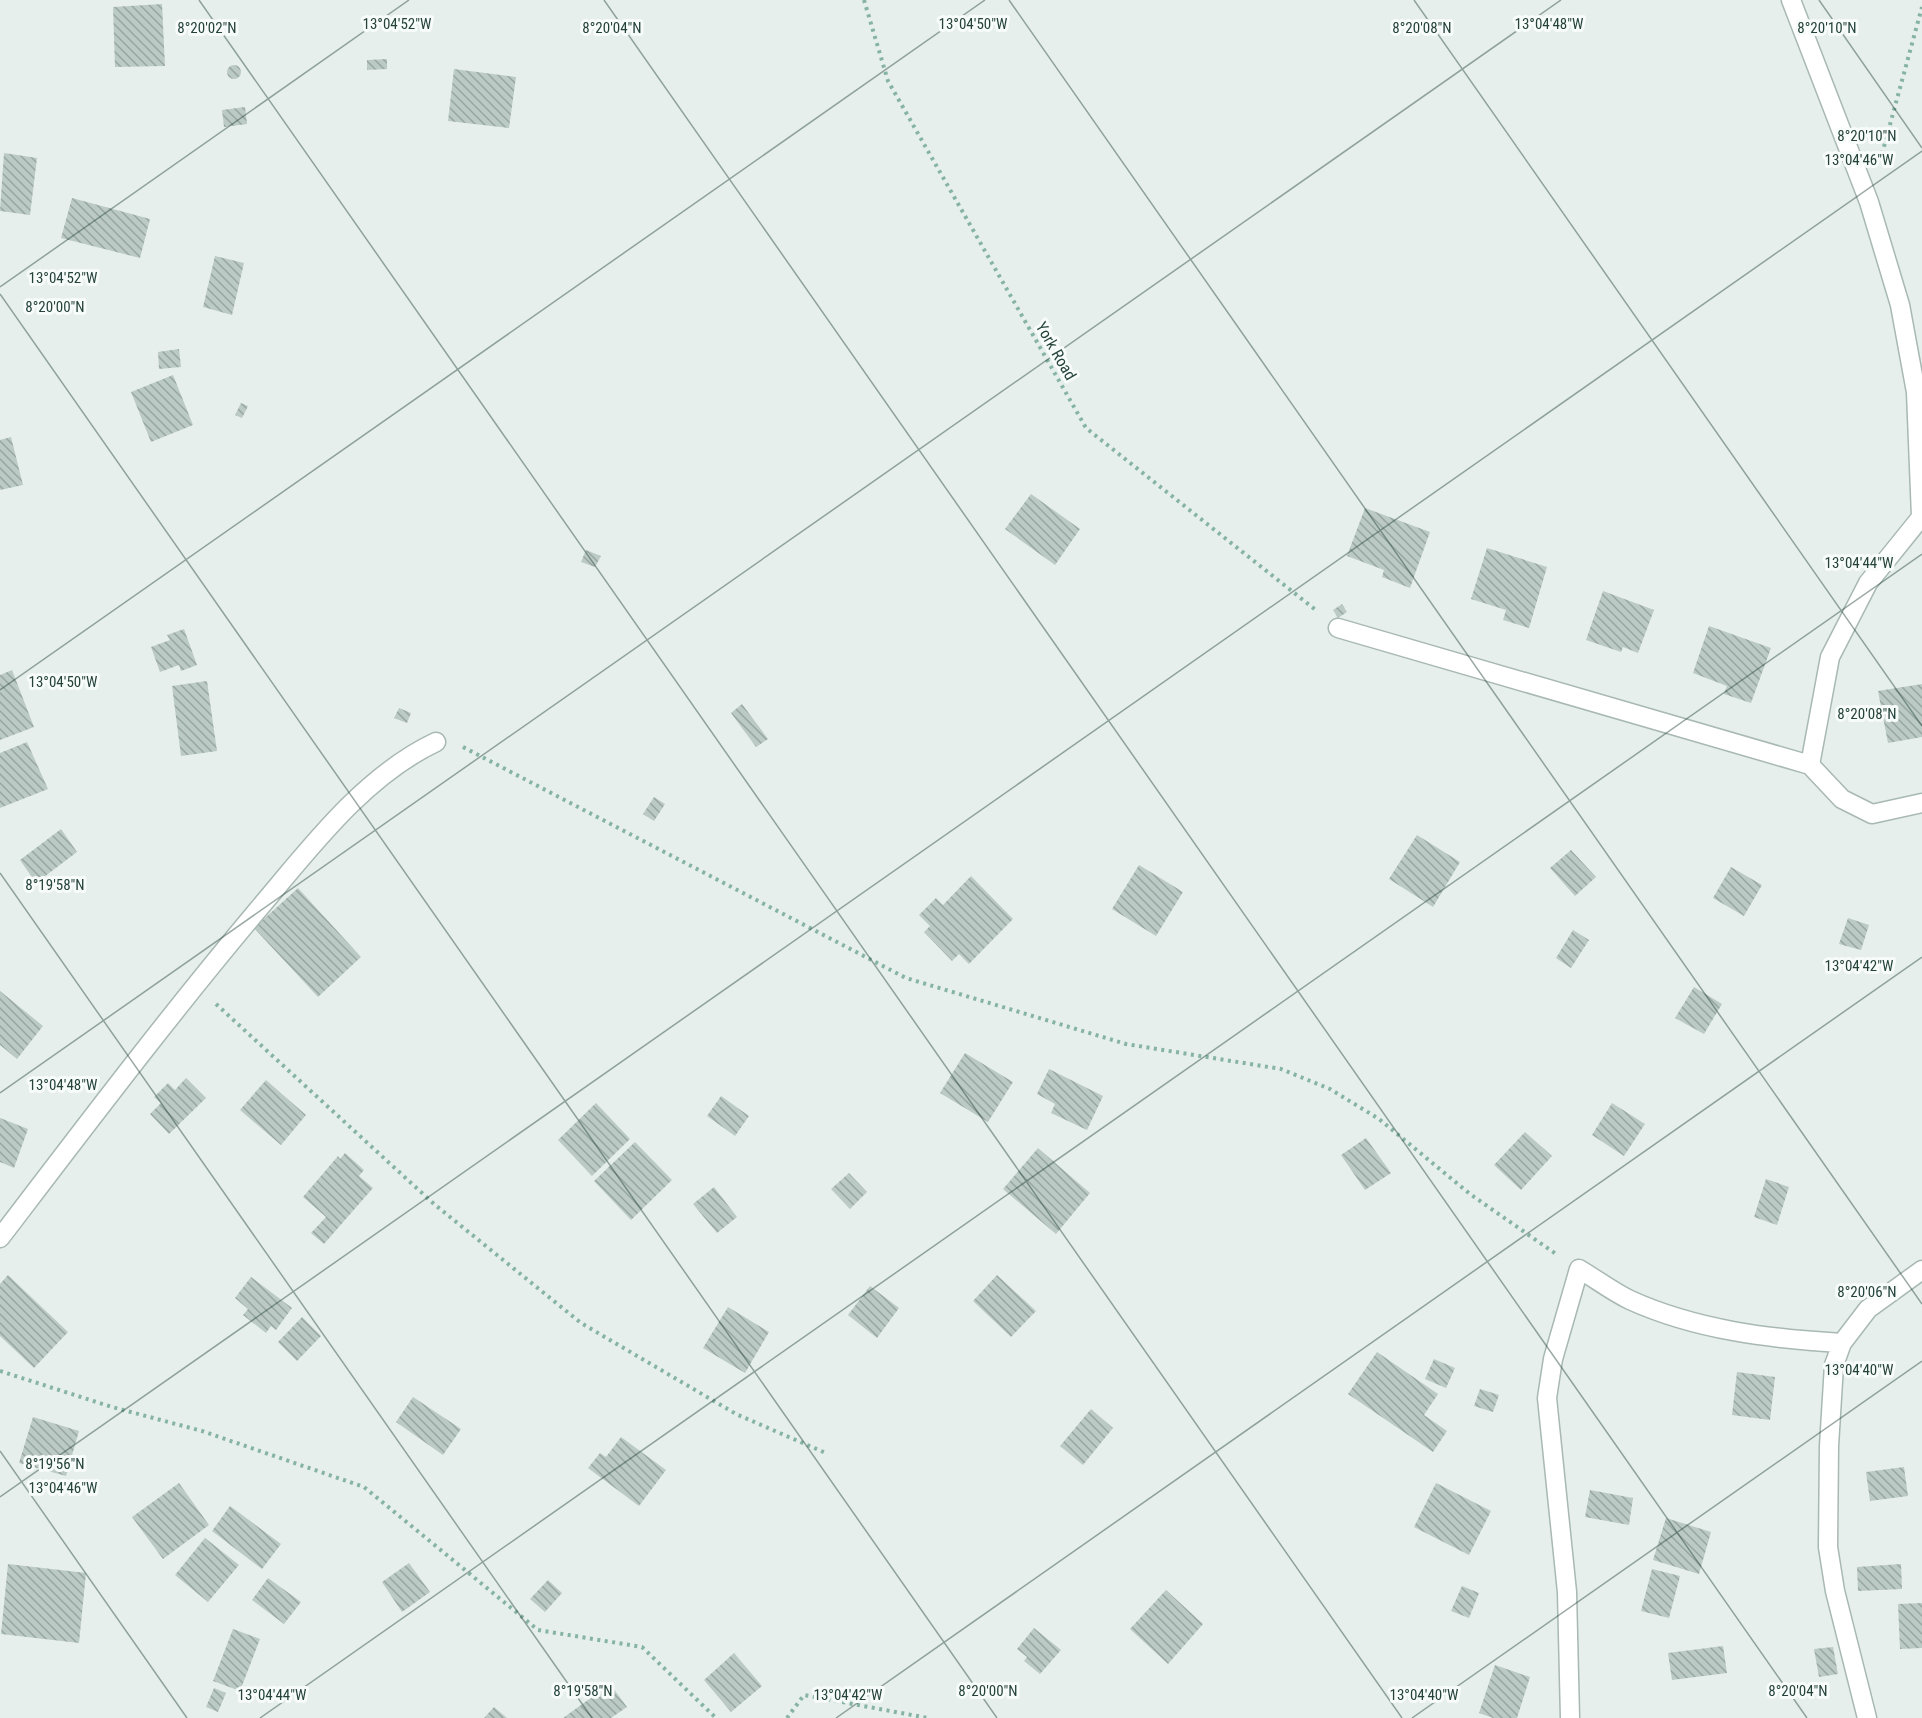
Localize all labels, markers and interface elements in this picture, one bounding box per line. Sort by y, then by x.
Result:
text: 13°04'52"W [363,15,432,33]
text: 13°04'50"W [939,15,1008,33]
text: 13°04'48"W [1515,15,1584,33]
text: 8°20'02"N [177,19,237,37]
text: 8°20'04"N [582,19,642,37]
text: 8°20'08"N [1392,19,1452,37]
text: 8°20'10"N [1797,19,1857,37]
text: 8°20'10"N [1837,127,1897,145]
text: 13°04'46"W [1825,151,1894,169]
text: 13°04'52"W [29,269,98,287]
text: 8°20'00"N [25,298,85,316]
street label: York Road [1032,319,1080,383]
text: 13°04'44"W [1825,554,1894,572]
text: 13°04'50"W [29,673,98,691]
text: 8°20'08"N [1837,705,1897,723]
text: 8°19'58"N [25,876,85,894]
text: 13°04'42"W [1825,957,1894,975]
text: 13°04'48"W [29,1076,98,1094]
text: 8°20'06"N [1837,1283,1897,1301]
text: 13°04'40"W [1825,1361,1894,1379]
text: 8°19'56"N [25,1455,85,1473]
text: 13°04'46"W [29,1479,98,1497]
text: 8°19'58"N [553,1682,613,1700]
text: 8°20'00"N [958,1682,1018,1700]
text: 8°20'04"N [1768,1682,1828,1700]
text: 13°04'44"W [238,1686,307,1704]
text: 13°04'42"W [814,1686,883,1704]
text: 13°04'40"W [1390,1686,1459,1704]

